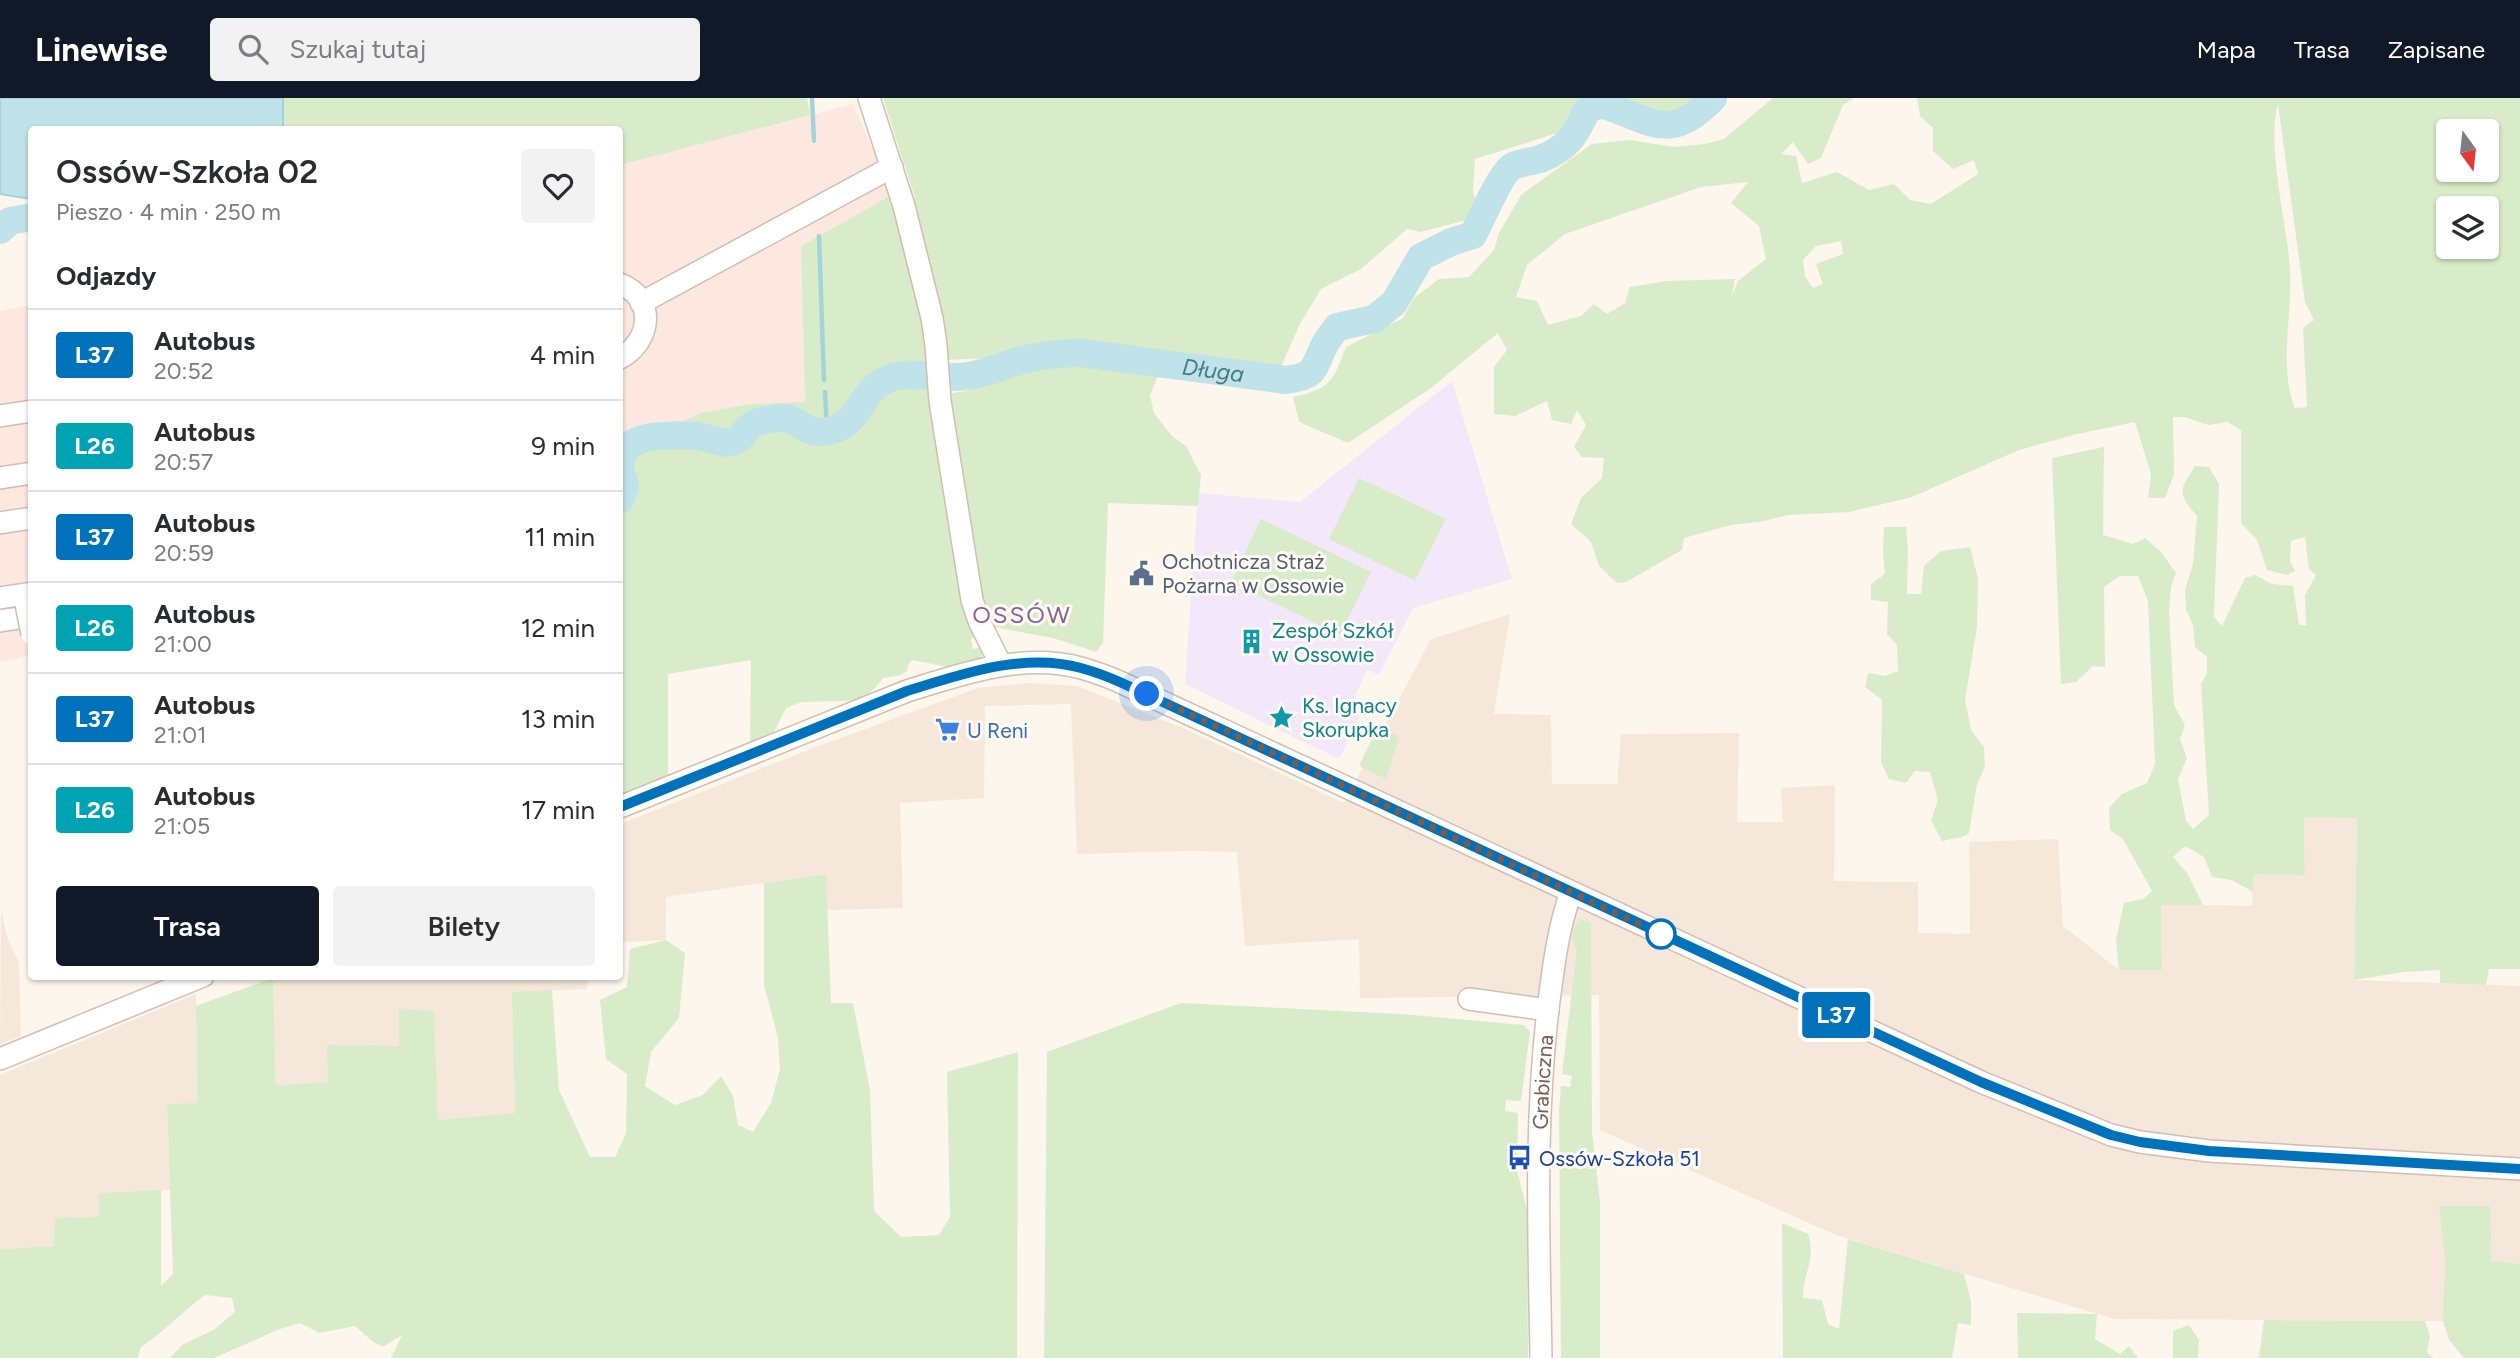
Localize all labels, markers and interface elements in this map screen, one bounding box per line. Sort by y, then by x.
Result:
search box [210,18,700,81]
text: Linewise [35,30,168,69]
icon: search [234,30,272,68]
text: Szukaj tutaj [290,33,426,65]
text: Mapa [2197,35,2256,64]
text: Trasa [2294,35,2350,64]
text: Zapisane [2388,35,2485,64]
north arrow [2436,119,2499,182]
map controls [2436,119,2499,259]
button: heart [521,149,595,223]
text: Ossów-Szkoła 02 [56,152,318,191]
button: layers [2436,196,2499,259]
text: Pieszo · 4 min · 250 m [56,198,281,226]
text: Odjazdy [56,260,156,292]
text: Autobus [154,325,255,357]
text: 4 min [530,339,595,371]
text: L37 [75,340,114,369]
water label: Długa [1180,352,1246,388]
text: 20:52 [154,357,214,385]
text: Autobus [154,416,255,448]
text: 9 min [531,430,595,462]
text: L26 [74,431,115,460]
text: 20:57 [154,448,213,476]
text: Autobus [154,507,255,539]
text: 11 min [524,521,595,553]
text: L37 [75,522,114,551]
text: 20:59 [154,539,214,567]
place label: Ochotnicza Straż Pożarna w Ossowie [1162,549,1344,598]
public building icon: Ochotnicza Straż Pożarna w Ossowie [1128,559,1156,587]
text: Autobus [154,598,255,630]
district label: OSSÓW [972,600,1072,629]
text: 12 min [521,612,595,644]
text: L26 [74,613,115,642]
place label: Zespół Szkół w Ossowie [1272,618,1394,667]
building icon: Zespół Szkół w Ossowie [1238,628,1266,656]
text: 21:00 [154,630,212,658]
your location [1129,676,1164,711]
text: Autobus [154,689,255,721]
place label: Ks. Ignacy Skorupka [1302,693,1397,742]
text: 13 min [521,703,595,735]
place icon: Ks. Ignacy Skorupka [1268,703,1296,731]
text: L37 [75,704,114,733]
supermarket icon: U Reni [933,716,961,744]
place label: U Reni [967,718,1028,743]
text: 21:01 [154,721,206,749]
text: Autobus [154,780,255,812]
text: 17 min [521,794,595,826]
text: L26 [74,795,115,824]
text: 21:05 [154,812,210,840]
button: Trasa [56,886,319,966]
button: Bilety [333,886,595,966]
unlabelled marker [1646,919,1676,949]
line badge: L37 [1796,992,1876,1038]
text: L37 [1816,1000,1856,1029]
street label: Grabiczna [1527,1034,1558,1130]
bus stop icon: Ossów-Szkoła 51 [1505,1144,1533,1172]
place label: Ossów-Szkoła 51 [1539,1146,1700,1171]

